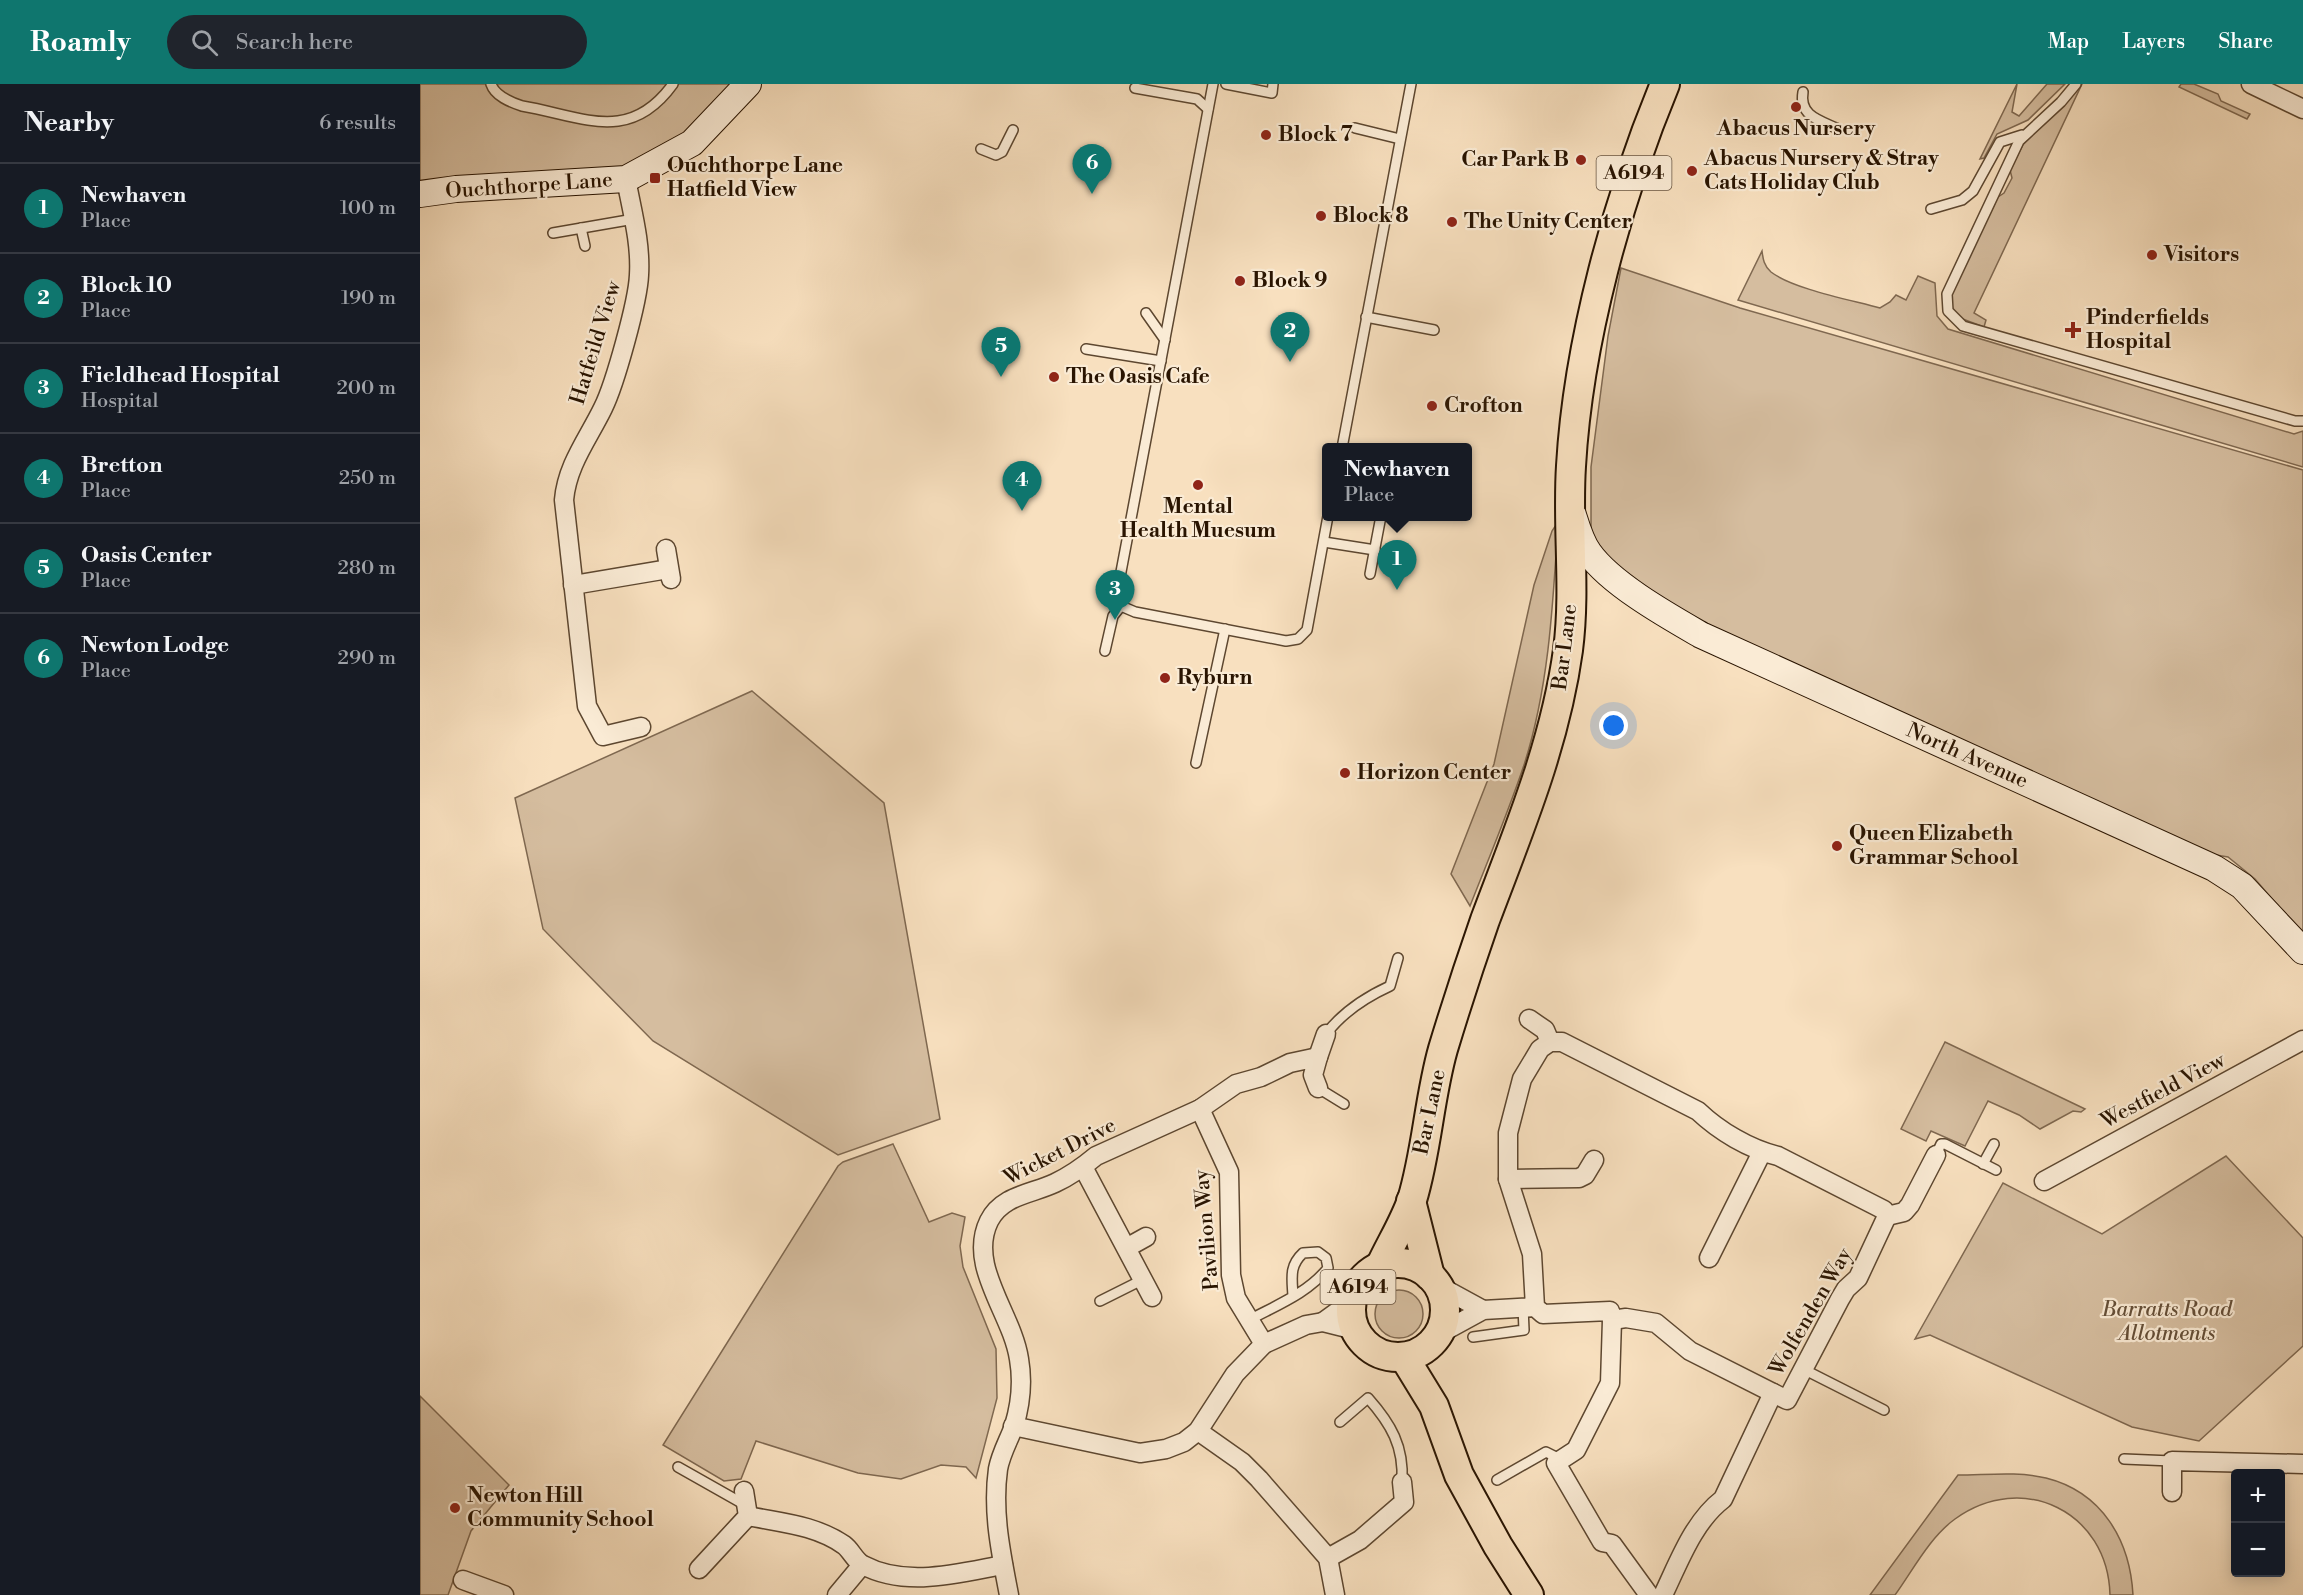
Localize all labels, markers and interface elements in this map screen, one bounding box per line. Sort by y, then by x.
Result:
search box [167,15,587,69]
text: Roamly [30,25,131,60]
icon: search [188,26,221,59]
text: Search here [236,29,353,56]
text: Map [2048,29,2089,55]
text: Layers [2122,29,2185,55]
text: Share [2218,29,2273,55]
marker: Abacus Nursery [1789,100,1803,114]
text: Nearby [24,107,114,139]
text: 6 results [319,111,396,136]
place label: Abacus Nursery [1716,116,1876,142]
place label: Block 7 [1278,122,1353,148]
marker: Block 7 [1259,128,1273,142]
pin: 6 [1072,144,1112,194]
place label: Abacus Nursery & Stray Cats Holiday Club [1703,146,1939,196]
place label: Car Park B [1461,147,1569,173]
place label: Ouchthorpe Lane Hatfield View [667,153,843,203]
marker: Car Park B [1574,153,1588,167]
road number: A6194 [1596,156,1672,190]
marker: Abacus Nursery & Stray Cats Holiday Club [1685,164,1699,178]
street label: Ouchthorpe Lane [444,167,614,205]
marker: Ouchthorpe Lane Hatfield View [648,171,662,185]
text: Newhaven [81,182,186,209]
text: 1 [39,196,48,221]
text: 100 m [340,196,396,221]
place label: Block 8 [1333,203,1409,229]
text: Place [81,209,131,234]
marker: Block 8 [1314,209,1328,223]
place label: The Unity Center [1464,209,1632,235]
marker: The Unity Center [1445,215,1459,229]
place label: Visitors [2163,242,2239,268]
marker: Visitors [2145,248,2159,262]
place label: Block 9 [1252,268,1327,294]
text: Block 10 [81,272,172,299]
marker: Block 9 [1233,274,1247,288]
street label: Hatfeild View [565,278,627,408]
text: 2 [37,286,50,311]
text: 190 m [341,286,396,311]
text: Place [81,299,131,324]
place label: Pinderfields Hospital [2086,305,2209,355]
pin: 2 [1270,312,1310,362]
marker: Pinderfields Hospital [2064,321,2082,339]
pin: 5 [982,328,1020,377]
text: Fieldhead Hospital [81,362,280,389]
place label: The Oasis Cafe [1066,364,1210,390]
marker: The Oasis Cafe [1047,370,1061,384]
text: 3 [37,376,50,401]
text: 200 m [336,376,396,401]
text: Hospital [81,389,158,414]
place label: Crofton [1444,393,1523,419]
marker: Crofton [1425,399,1439,413]
popup [1322,443,1472,521]
text: Bretton [81,452,163,479]
text: Newhaven [1344,456,1450,483]
pin: 4 [1002,462,1042,511]
text: 4 [37,466,50,491]
text: 250 m [339,466,396,491]
marker: Mental Health Muesum [1191,478,1205,492]
text: Place [81,479,131,504]
text: Place [1344,483,1394,508]
place label: Mental Health Muesum [1120,494,1276,544]
pin: 1 [1378,540,1416,590]
text: Oasis Center [81,542,212,569]
text: 5 [37,556,50,581]
text: 280 m [337,556,396,581]
text: Place [81,569,131,594]
pin: 3 [1096,570,1134,620]
street label: Bar Lane [1547,603,1583,692]
text: Newton Lodge [81,632,229,659]
text: 6 [37,646,50,671]
text: 290 m [338,646,396,671]
text: Place [81,659,131,684]
place label: Ryburn [1177,665,1252,691]
marker: Ryburn [1158,671,1172,685]
your location [1599,711,1628,740]
street label: North Avenue [1902,718,2032,794]
place label: Horizon Center [1357,760,1511,786]
marker: Horizon Center [1338,766,1352,780]
place label: Queen Elizabeth Grammar School [1849,821,2018,871]
marker: Queen Elizabeth Grammar School [1830,839,1844,853]
street label: Westfield View [2096,1047,2230,1135]
street label: Bar Lane [1408,1067,1452,1158]
street label: Wicket Drive [999,1113,1120,1192]
street label: Pavilion Way [1189,1168,1225,1292]
street label: Wolfenden Way [1763,1243,1859,1382]
road number: A6194 [1320,1270,1396,1304]
park label: Barratts Road Allotments [2101,1297,2233,1347]
map controls [2231,1469,2285,1577]
button: + [2231,1469,2285,1523]
place label: Newton Hill Community School [467,1483,654,1533]
marker: Newton Hill Community School [448,1501,462,1515]
button: − [2231,1523,2285,1577]

